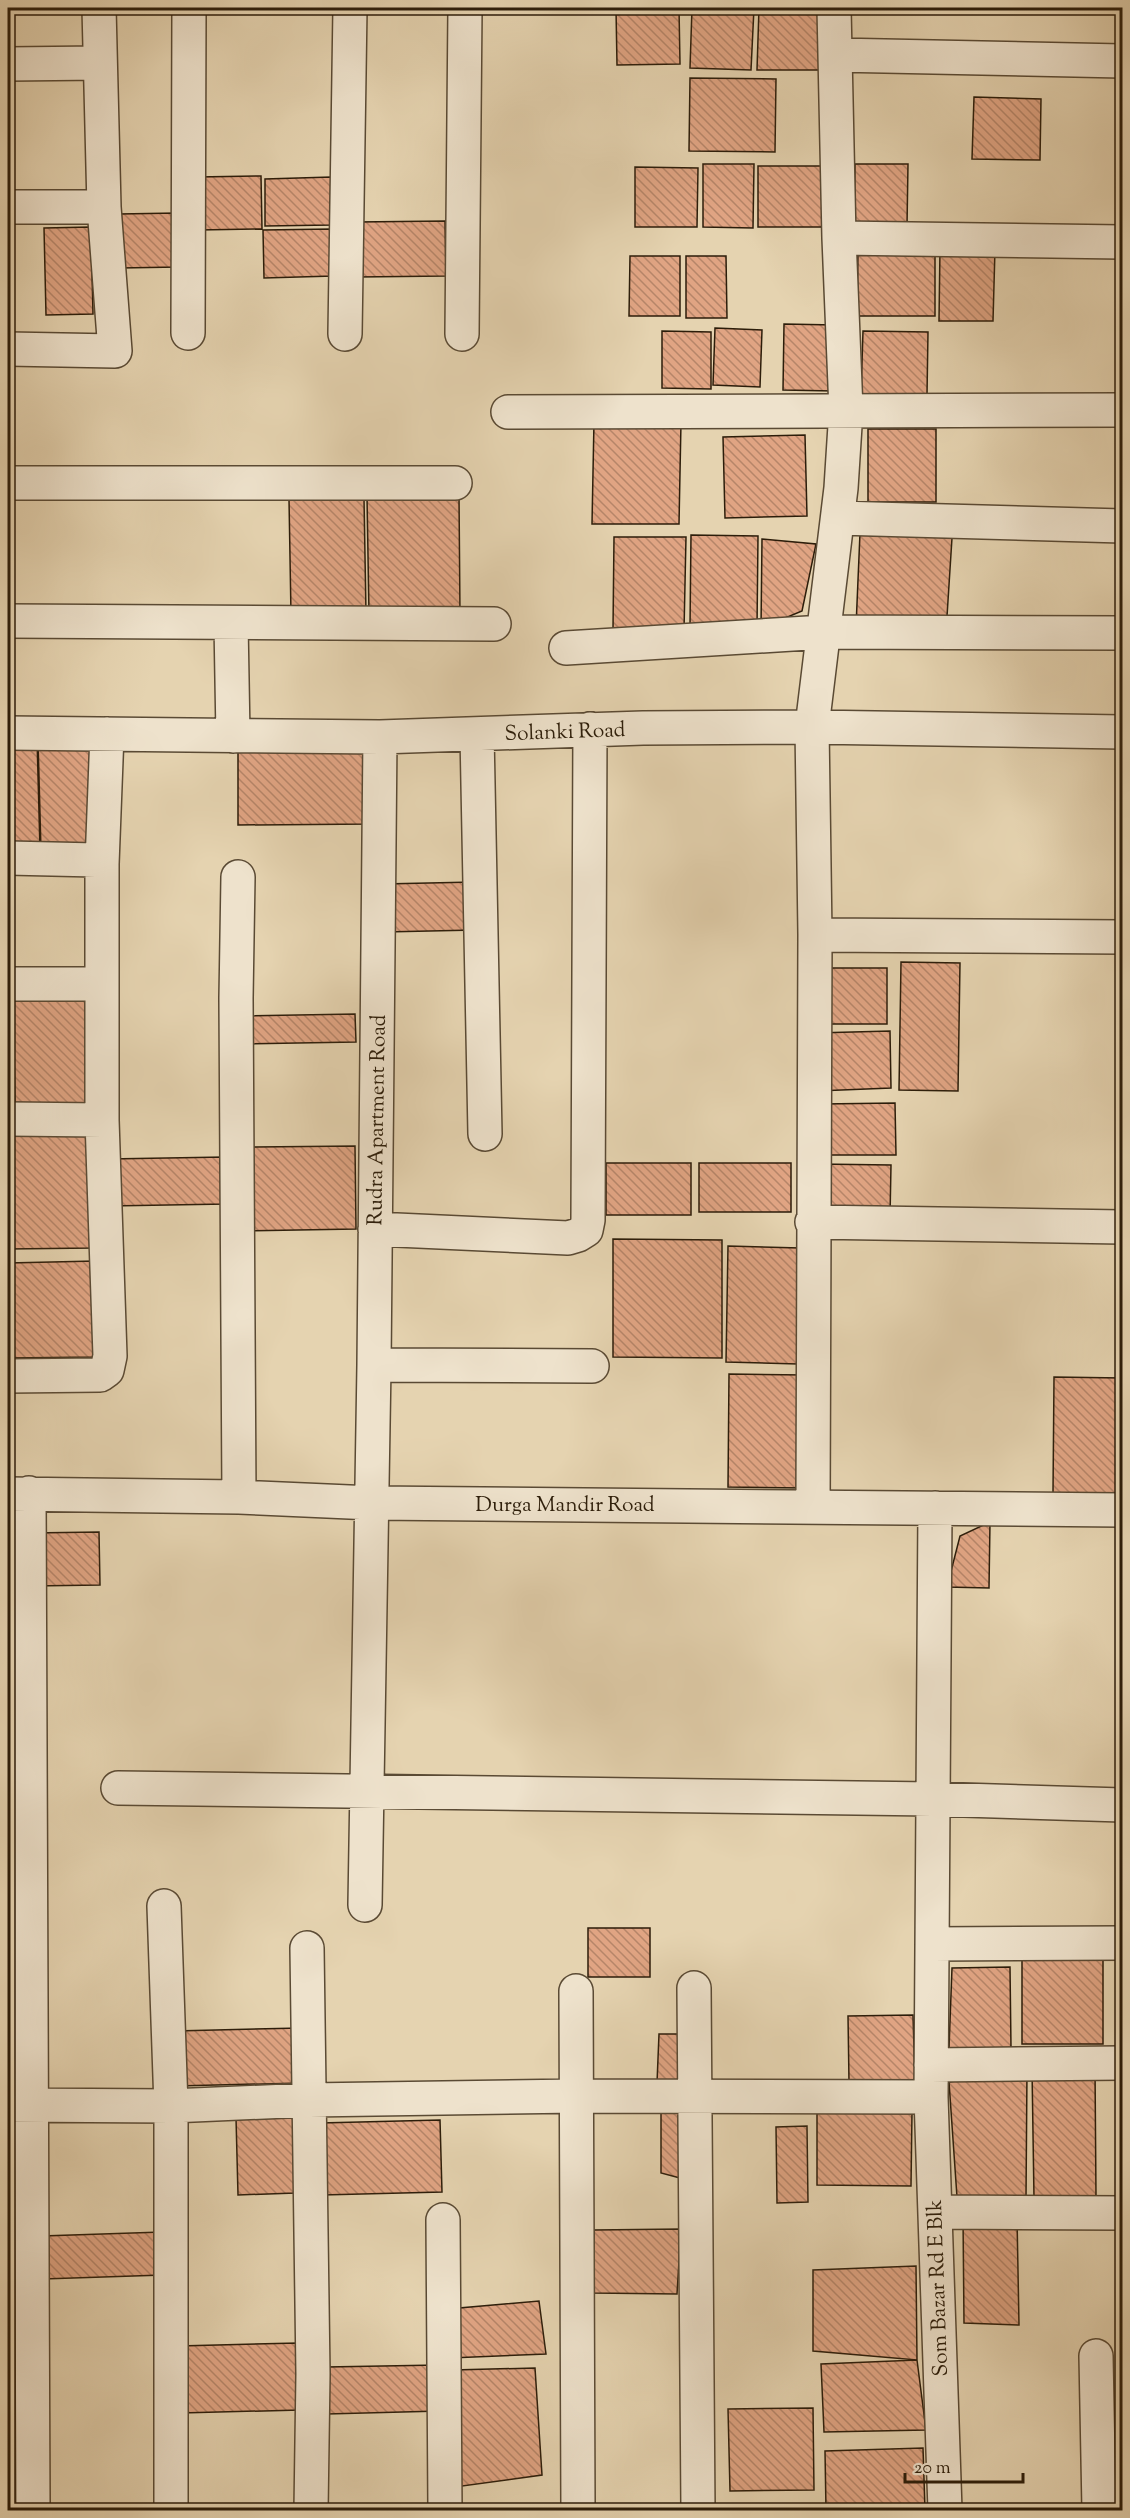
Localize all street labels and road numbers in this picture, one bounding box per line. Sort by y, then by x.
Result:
street label: Solanki Road [504,716,626,750]
street label: Rudra Apartment Road [361,1014,395,1226]
street label: Durga Mandir Road [475,1491,655,1521]
street label: Som Bazar Rd E Blk [921,2198,957,2377]

